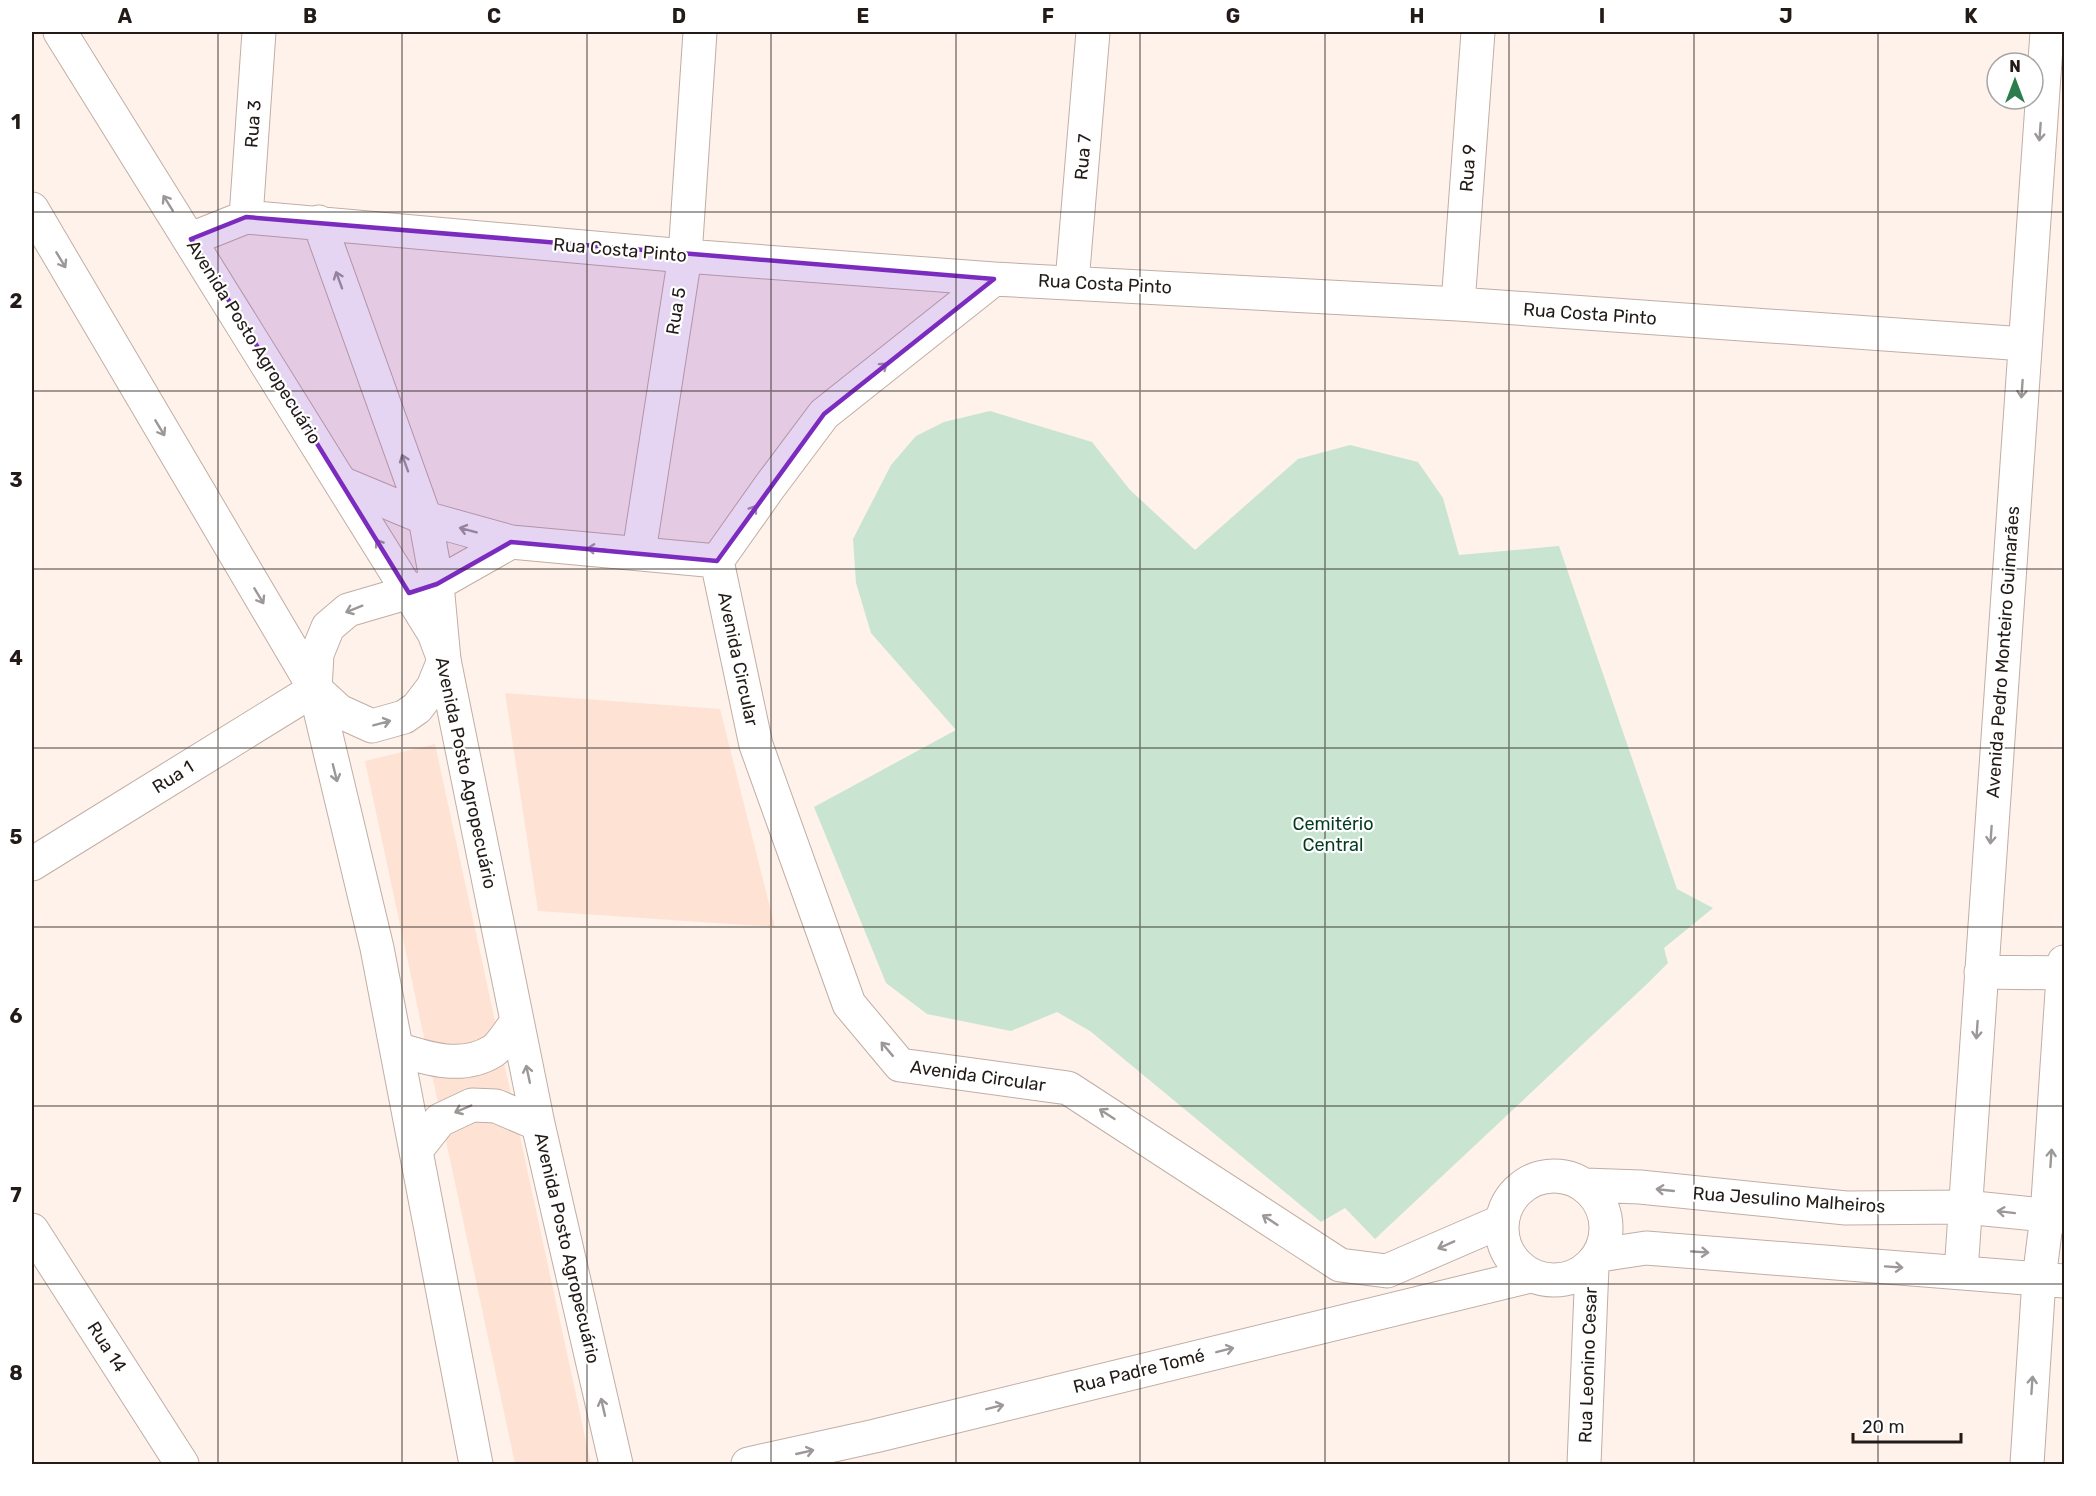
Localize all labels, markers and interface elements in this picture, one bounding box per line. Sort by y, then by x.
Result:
text: A [118,4,133,28]
text: B [303,4,317,28]
text: C [487,4,501,28]
text: D [672,4,686,28]
text: E [857,4,869,28]
text: F [1042,4,1054,28]
text: G [1226,4,1240,28]
text: H [1410,4,1424,28]
text: I [1599,4,1605,28]
text: J [1779,4,1793,28]
text: K [1964,4,1978,28]
north arrow [1985,51,2045,111]
text: N [2009,57,2021,76]
street label: Rua 3 [240,99,266,149]
text: 1 [11,110,21,134]
one-way arrow [2034,121,2045,141]
street label: Rua 7 [1070,133,1096,181]
street label: Rua 9 [1455,143,1481,193]
one-way arrow [161,195,173,212]
street label: Rua Costa Pinto [552,233,688,267]
street label: Avenida Posto Agropecuário [182,236,326,448]
one-way arrow [56,251,68,268]
street label: Rua Costa Pinto [1038,270,1172,298]
one-way arrow [333,271,344,289]
street label: Rua 5 [661,286,691,336]
text: 2 [10,289,23,313]
street label: Rua Costa Pinto [1522,298,1658,330]
one-way arrow [872,363,888,376]
one-way arrow [2016,379,2027,399]
one-way arrow [155,419,167,436]
one-way arrow [399,454,410,473]
text: 3 [9,468,23,492]
street label: Avenida Pedro Monteiro Guimarães [1982,505,2024,799]
one-way arrow [745,506,757,522]
one-way arrow [459,524,478,535]
one-way arrow [375,539,387,556]
one-way arrow [587,543,607,554]
one-way arrow [254,587,266,604]
street label: Avenida Circular [713,590,763,728]
one-way arrow [345,604,363,615]
text: 4 [9,646,23,670]
street label: Avenida Posto Agropecuário [431,655,501,891]
one-way arrow [372,717,391,728]
street label: Rua 1 [148,756,198,798]
one-way arrow [329,763,341,782]
park label: Cemitério Central [1292,813,1374,856]
text: 5 [10,825,23,849]
one-way arrow [1985,825,1996,845]
text: 6 [9,1004,23,1028]
one-way arrow [1971,1019,1982,1039]
one-way arrow [880,1042,893,1058]
street label: Avenida Circular [909,1056,1047,1096]
one-way arrow [522,1065,533,1084]
one-way arrow [454,1104,473,1115]
one-way arrow [1099,1107,1116,1119]
street label: Avenida Posto Agropecuário [530,1130,604,1366]
one-way arrow [2046,1148,2057,1168]
street label: Rua Jesulino Malheiros [1692,1182,1886,1218]
text: 7 [10,1183,22,1207]
one-way arrow [1656,1184,1676,1195]
one-way arrow [1997,1206,2017,1217]
one-way arrow [1263,1214,1279,1226]
one-way arrow [1438,1240,1456,1251]
one-way arrow [1689,1247,1709,1258]
one-way arrow [1884,1262,1904,1273]
street label: Rua Leonino Cesar [1574,1286,1602,1443]
street label: Rua 14 [83,1318,131,1376]
street label: Rua Padre Tomé [1071,1344,1207,1398]
one-way arrow [1215,1344,1234,1356]
text: 8 [9,1361,23,1385]
one-way arrow [2027,1376,2038,1396]
one-way arrow [597,1398,609,1417]
one-way arrow [985,1400,1004,1412]
scale bar [1853,1406,1961,1444]
text: 20 m [1862,1416,1904,1438]
one-way arrow [796,1445,815,1457]

